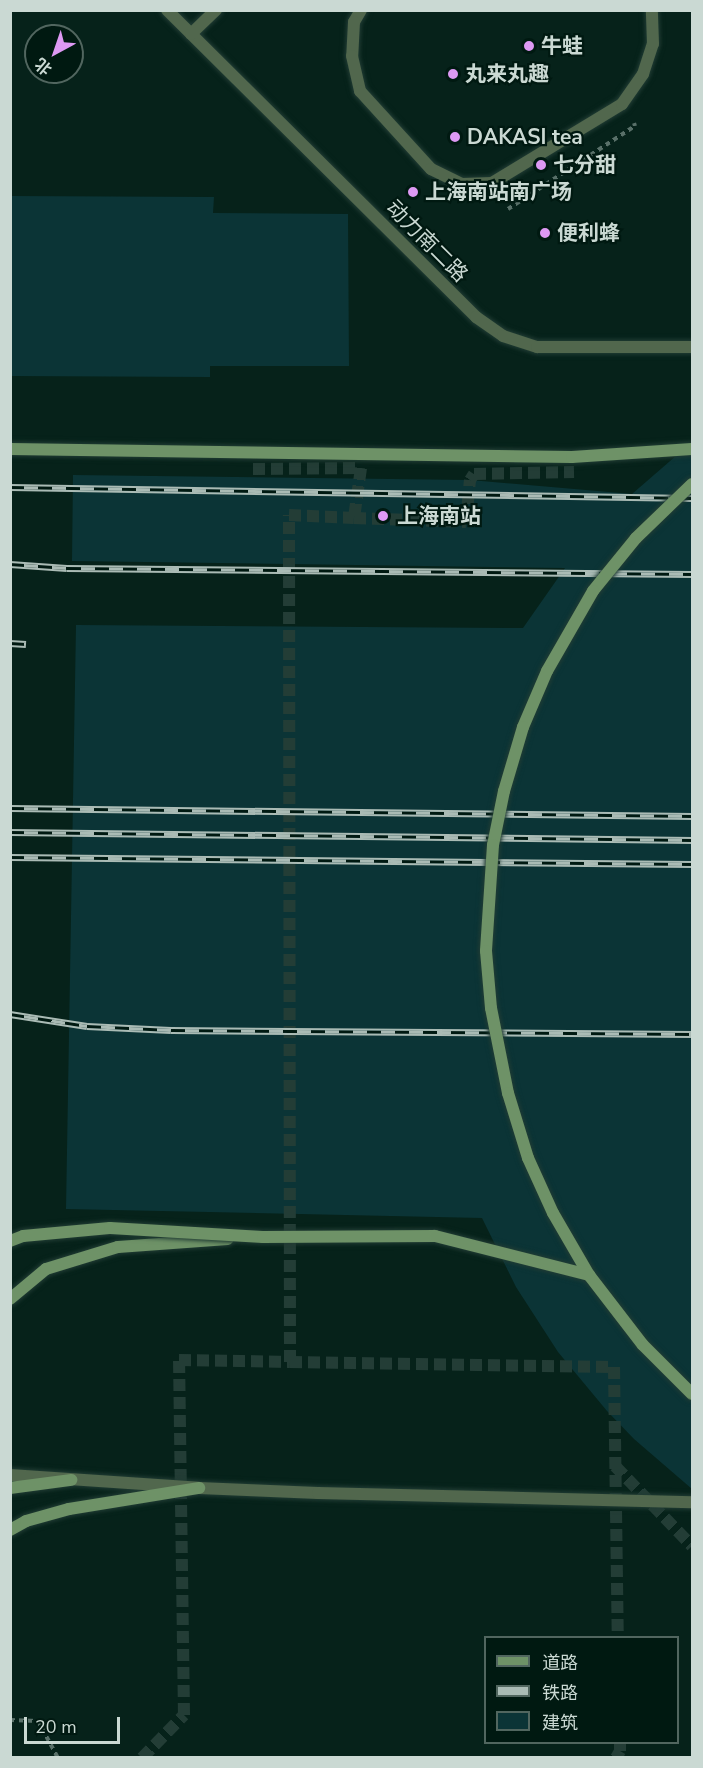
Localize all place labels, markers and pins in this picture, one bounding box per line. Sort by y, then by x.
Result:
place label: 牛蛙 [541,33,583,59]
marker: 牛蛙 [522,39,536,53]
place label: 丸来丸趣 [465,61,549,87]
marker: 丸来丸趣 [446,67,460,81]
place label: DAKASI tea [467,124,583,150]
marker: DAKASI tea [448,130,462,144]
place label: 七分甜 [553,152,616,178]
marker: 七分甜 [534,158,548,172]
place label: 上海南站南广场 [425,179,572,205]
marker: 上海南站南广场 [406,185,420,199]
place label: 便利蜂 [557,220,620,246]
marker: 便利蜂 [538,226,552,240]
place label: 上海南站 [397,503,481,529]
marker: 上海南站 [374,507,392,525]

